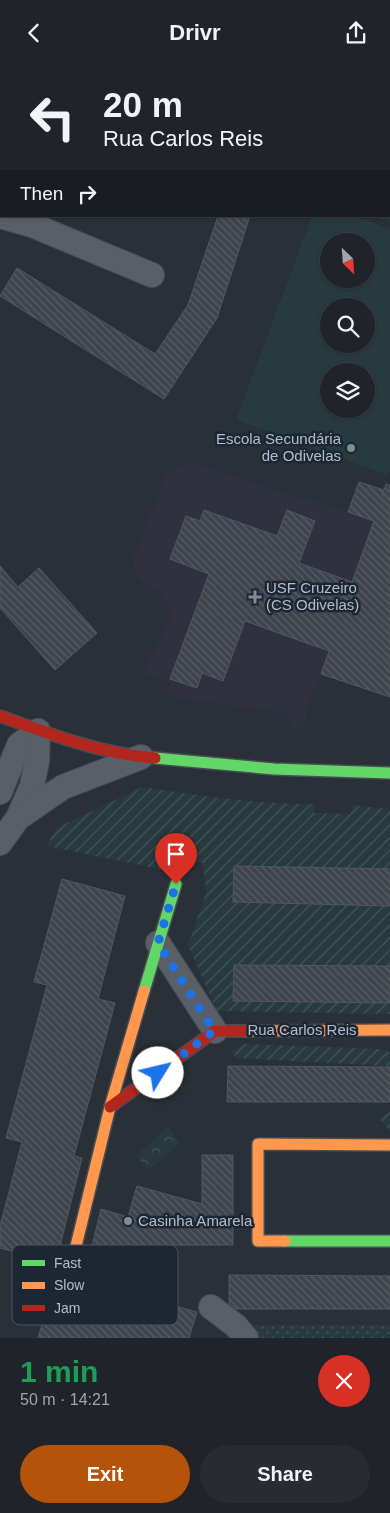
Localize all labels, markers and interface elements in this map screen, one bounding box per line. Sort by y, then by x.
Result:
icon: back [20,19,48,47]
icon: share [342,19,370,47]
text: Drivr [169,20,221,45]
icon: left [20,85,85,150]
text: 20 m [103,85,183,124]
text: Rua Carlos Reis [103,126,263,151]
icon: right [73,180,101,208]
text: Then [20,183,63,204]
north arrow [320,233,375,287]
map controls [320,233,375,418]
button: search [320,298,375,353]
button: layers [320,363,375,418]
place label: Escola Secundária de Odivelas [216,430,342,464]
marker: Escola Secundária de Odivelas [345,442,357,454]
place label: USF Cruzeiro (CS Odivelas) [266,579,359,613]
marker: USF Cruzeiro (CS Odivelas) [248,590,262,604]
pin [155,833,197,884]
icon: arrive [162,840,190,868]
street label: Rua Carlos Reis [247,1021,357,1038]
position arrow [131,1046,183,1098]
place label: Casinha Amarela [138,1212,253,1229]
marker: Casinha Amarela [122,1215,134,1227]
legend [12,1245,178,1325]
text: Fast [54,1255,81,1271]
text: Slow [54,1277,85,1293]
text: Jam [54,1300,80,1316]
text: 1 min [20,1355,98,1388]
button: close [318,1355,370,1407]
text: 50 m · 14:21 [20,1391,110,1408]
button: Exit [20,1445,190,1503]
button: Share [200,1445,370,1503]

